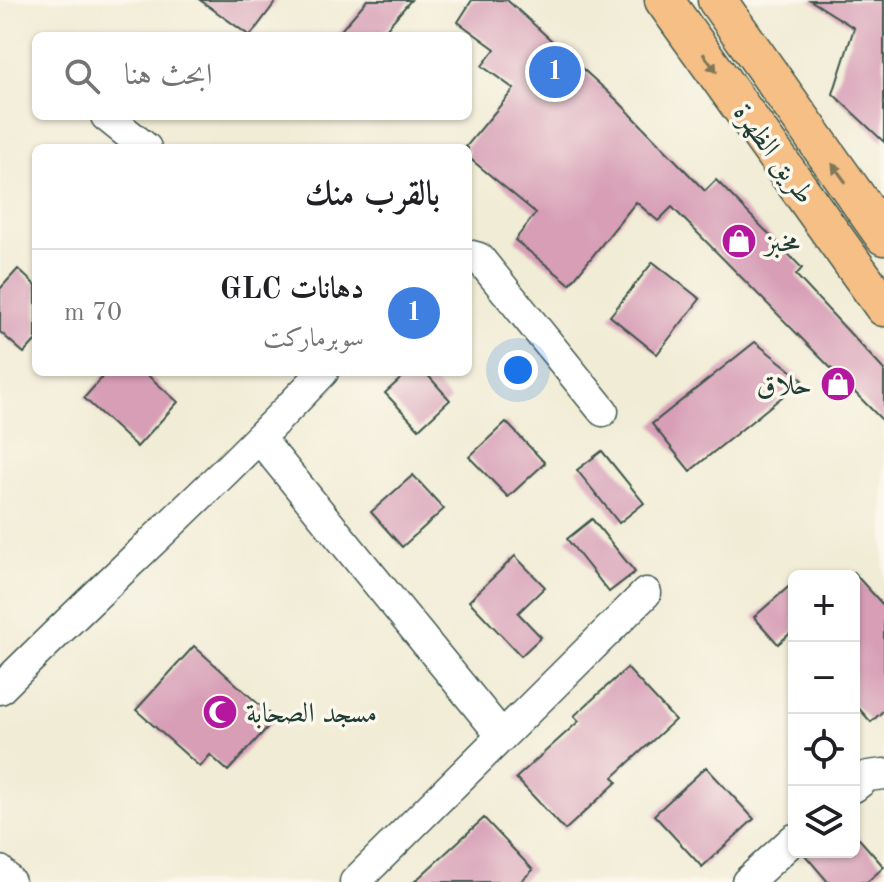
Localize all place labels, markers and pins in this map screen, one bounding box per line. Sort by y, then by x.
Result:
pin: 1 [529,42,581,102]
shop icon: مخبز [720,222,758,260]
place label: مخبز [762,230,800,259]
shop icon: حلاق [819,365,857,403]
place label: حلاق [756,373,812,401]
mosque icon: مسجد الصحابة [201,693,239,731]
place label: مسجد الصحابة [246,701,377,729]

